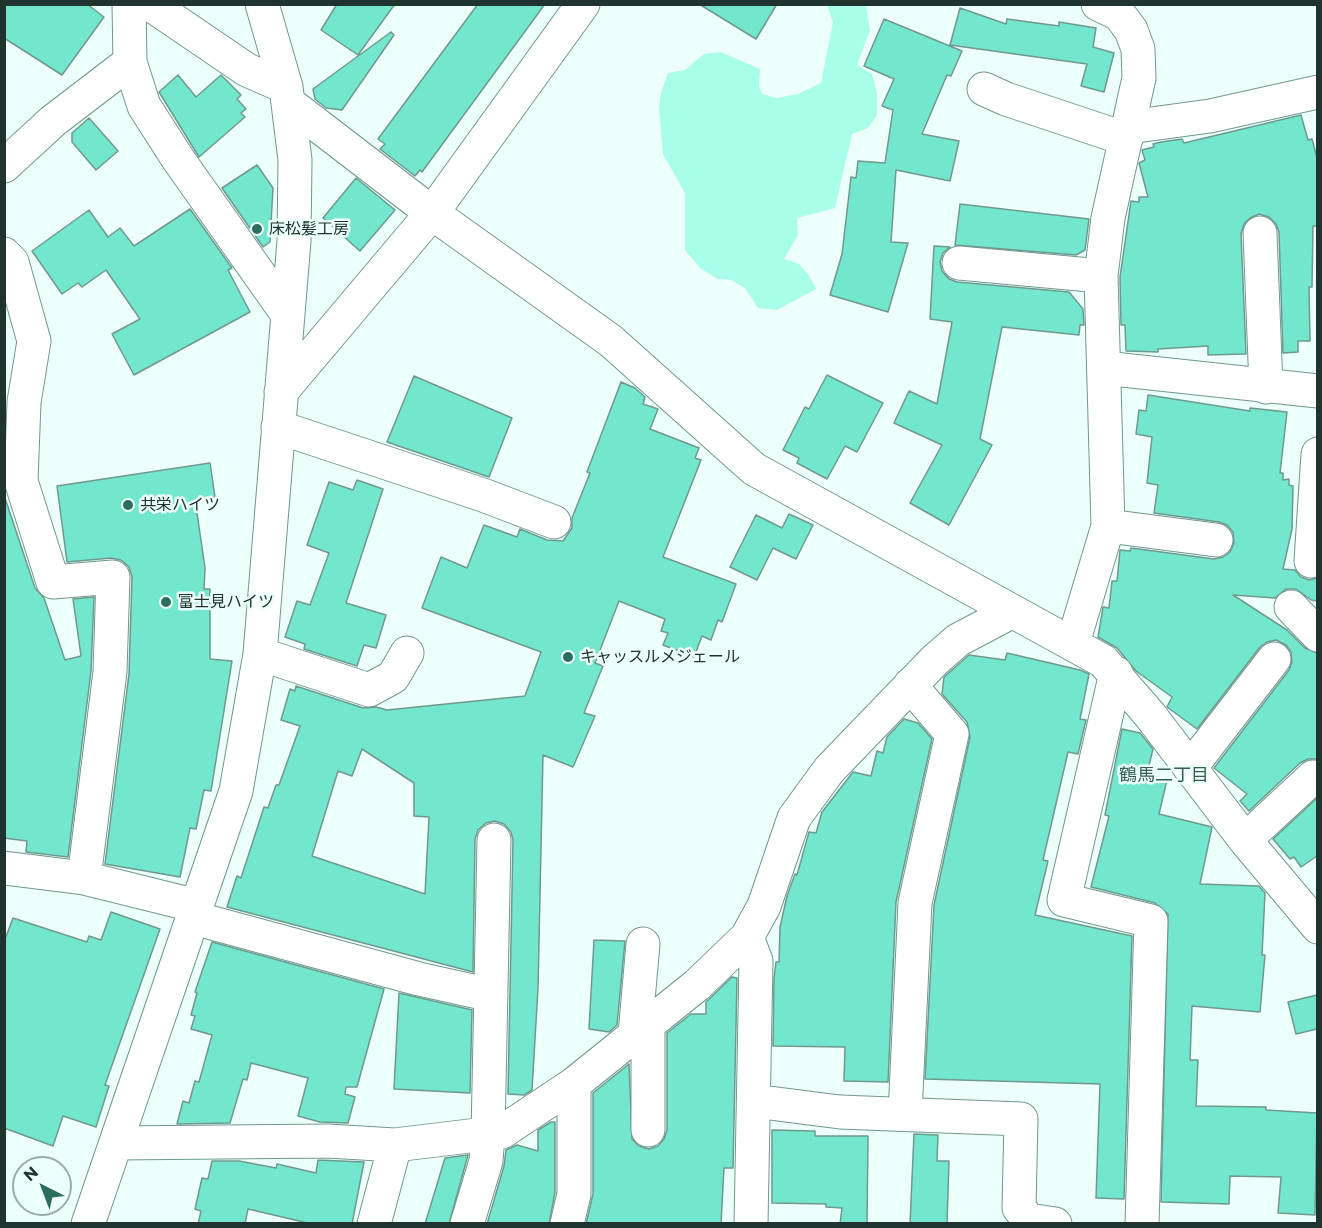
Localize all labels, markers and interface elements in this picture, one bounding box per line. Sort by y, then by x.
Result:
place label: 床松髪工房 [269,219,349,239]
marker: 床松髪工房 [250,222,264,236]
place label: 共栄ハイツ [140,495,220,515]
marker: 共栄ハイツ [121,498,135,512]
place label: 富士見ハイツ [178,592,274,612]
marker: 富士見ハイツ [159,595,173,609]
place label: キャッスルメジェール [580,647,740,667]
marker: キャッスルメジェール [561,650,575,664]
district label: 鶴馬二丁目 [1119,765,1209,787]
north arrow [12,1156,72,1216]
text: N [20,1162,42,1185]

